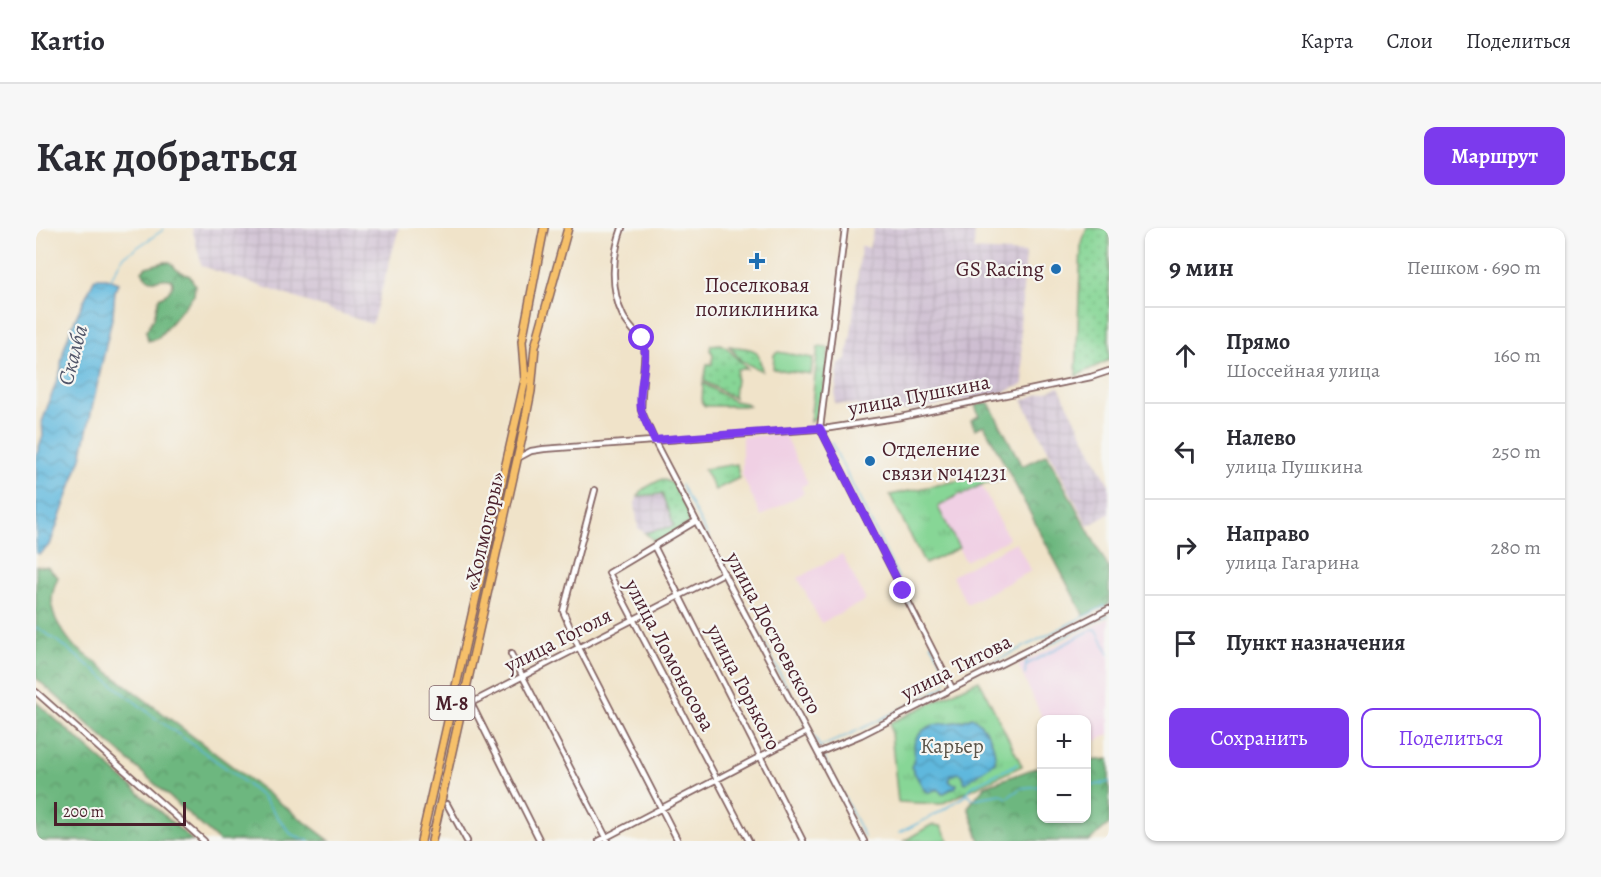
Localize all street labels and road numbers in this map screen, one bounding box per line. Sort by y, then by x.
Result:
street label: улица Пушкина [845,367,993,423]
street label: «Холмогоры» [457,469,511,593]
street label: улица Достоевского [719,546,829,719]
street label: улица Ломоносова [618,573,722,736]
street label: улица Гоголя [499,601,617,680]
street label: улица Горького [700,618,788,755]
street label: улица Титова [895,627,1016,707]
road number: М-8 [430,686,474,720]

